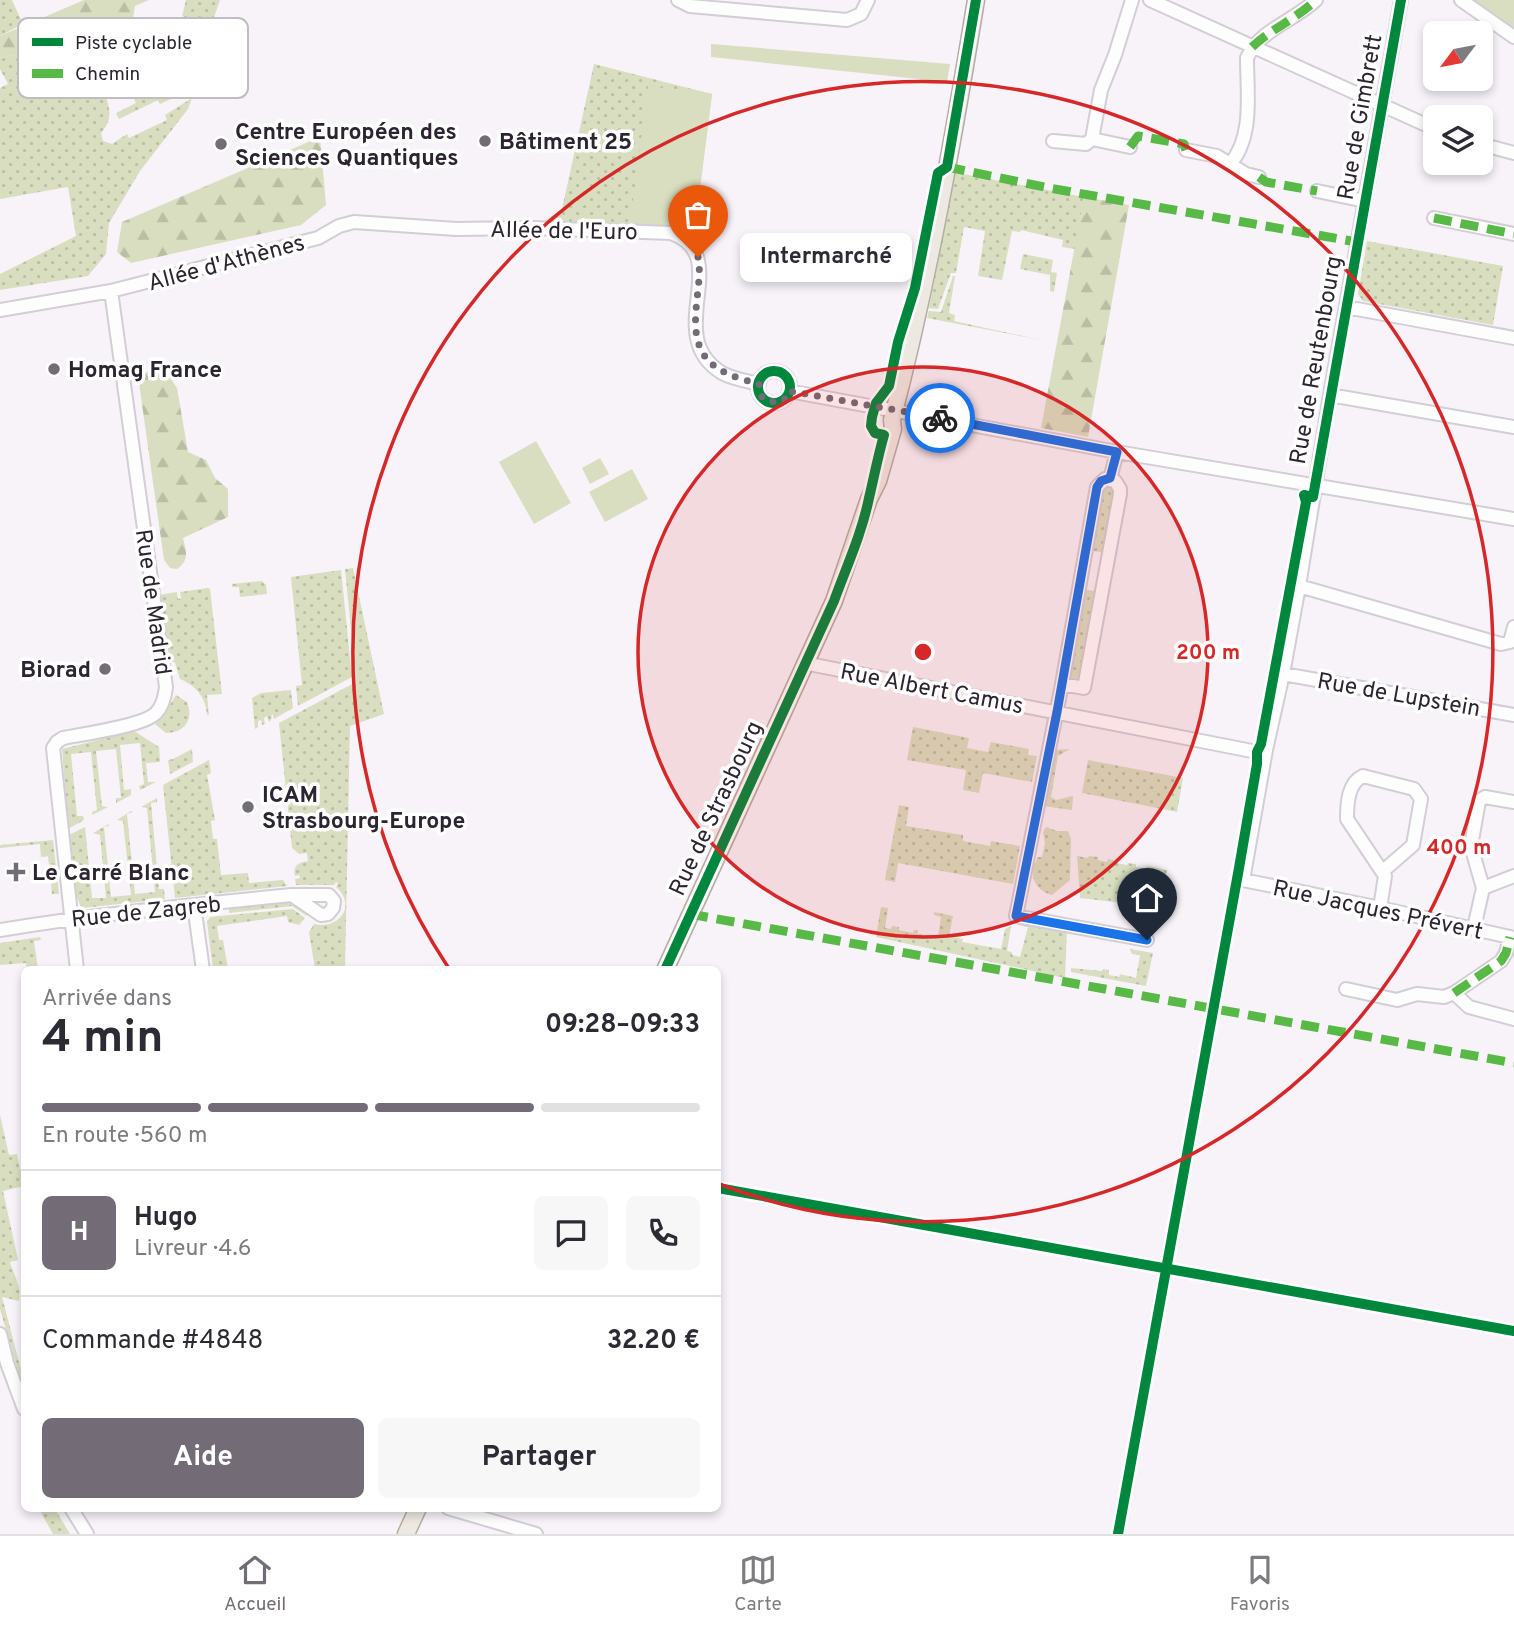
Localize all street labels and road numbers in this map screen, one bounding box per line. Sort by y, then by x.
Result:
street label: Rue de Gimbrett [1333,32,1390,203]
street label: Allée de l'Euro [490,217,638,248]
street label: Allée d'Athènes [145,230,308,299]
street label: Rue de Reutenbourg [1285,254,1350,467]
street label: Rue de Madrid [127,528,176,677]
street label: Rue Albert Camus [837,658,1026,722]
street label: Rue de Lupstein [1315,668,1482,725]
street label: Rue de Strasbourg [664,717,770,901]
street label: Rue Jacques Prévert [1270,875,1485,948]
street label: Rue de Zagreb [70,891,223,936]

